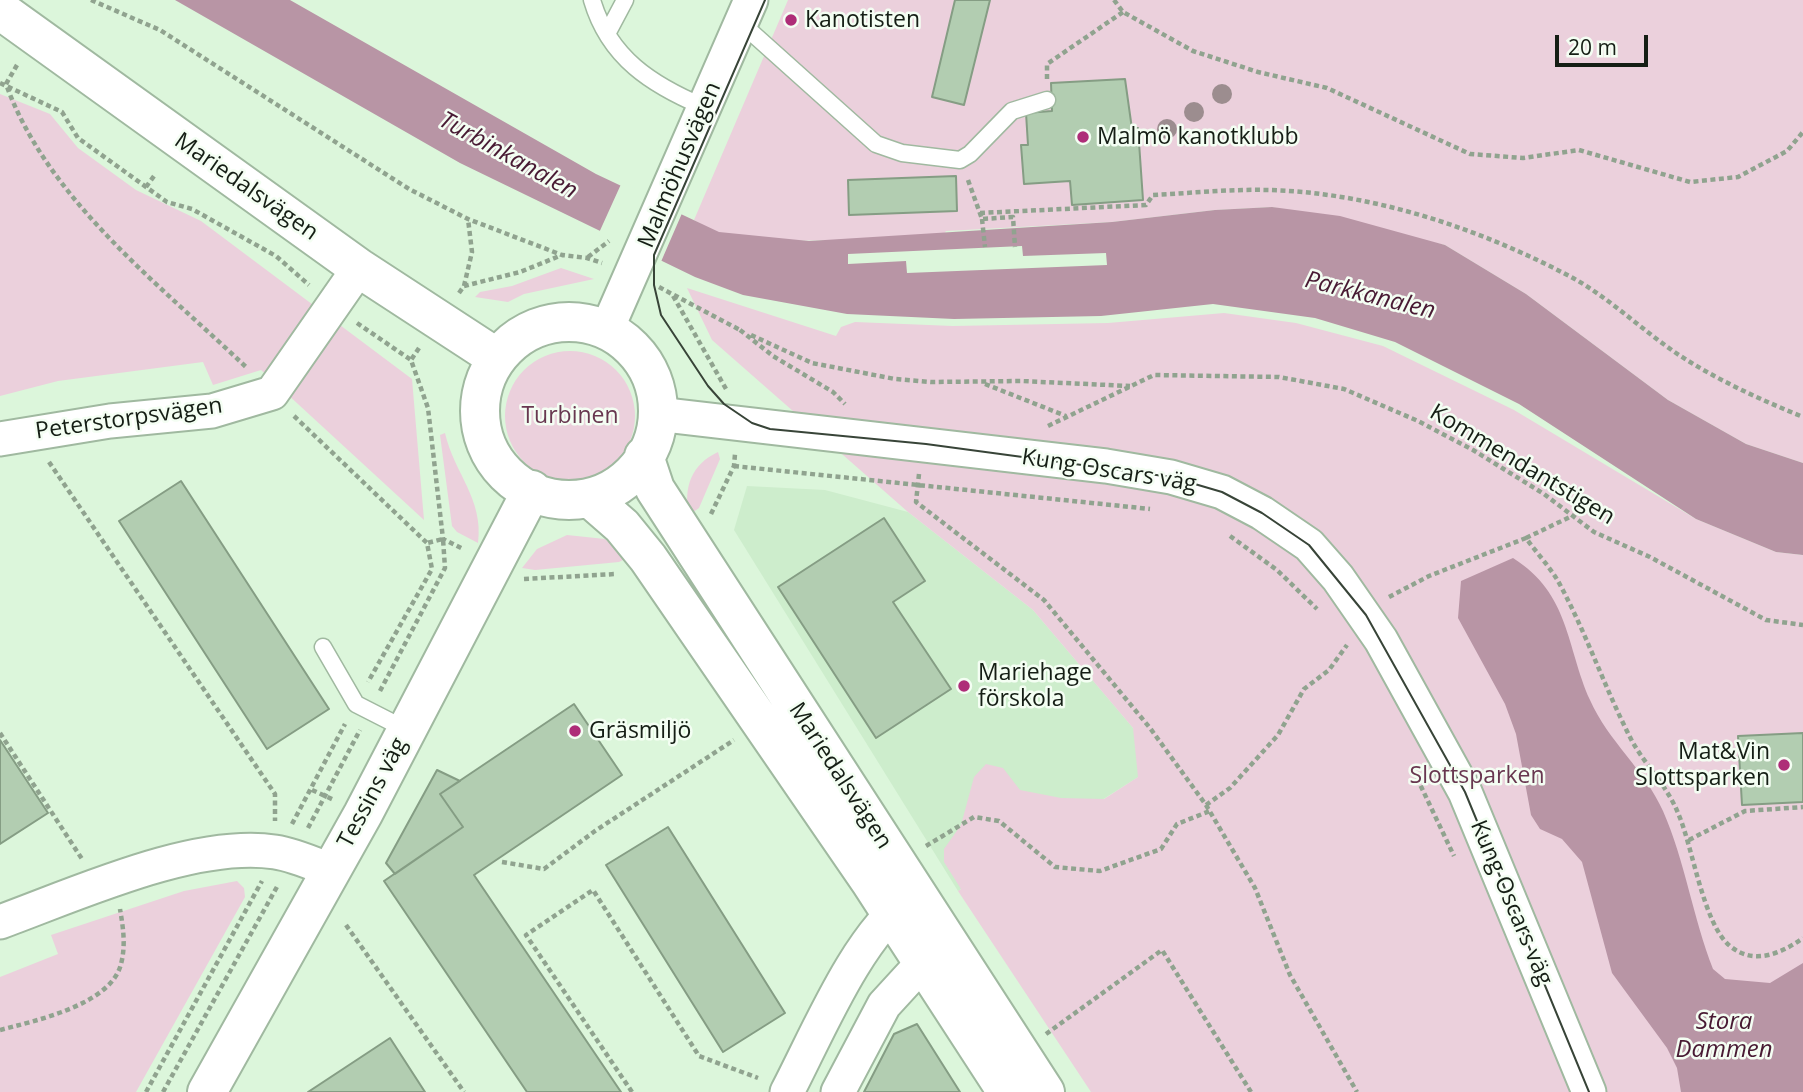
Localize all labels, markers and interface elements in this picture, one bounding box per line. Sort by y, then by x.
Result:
place label: Kanotisten [805,6,920,34]
marker: Kanotisten [783,12,799,28]
scale bar [1558,21,1651,65]
text: 20 m [1568,33,1617,61]
street label: Malmöhusvägen [633,78,727,252]
water label: Turbinkanalen [434,106,582,206]
place label: Malmö kanotklubb [1097,123,1299,151]
street label: Mariedalsvägen [169,127,323,247]
marker: Malmö kanotklubb [1075,129,1091,145]
water label: Parkkanalen [1302,266,1438,326]
street label: Peterstorpsvägen [34,392,224,446]
street label: Kommendantstigen [1424,399,1620,531]
park label: Turbinen [521,402,619,430]
street label: Kung Oscars väg [1020,444,1198,498]
place label: Mariehage förskola [978,659,1092,713]
marker: Mariehage förskola [956,678,972,694]
street label: Mariedalsvägen [782,698,898,854]
place label: Gräsmiljö [589,717,691,745]
marker: Gräsmiljö [567,723,583,739]
street label: Tessins väg [332,733,414,853]
place label: Mat&Vin Slottsparken [1635,738,1770,792]
marker: Mat&Vin Slottsparken [1776,757,1792,773]
park label: Slottsparken [1410,762,1544,790]
street label: Kung Oscars väg [1464,816,1558,990]
water label: Stora Dammen [1675,1008,1773,1064]

